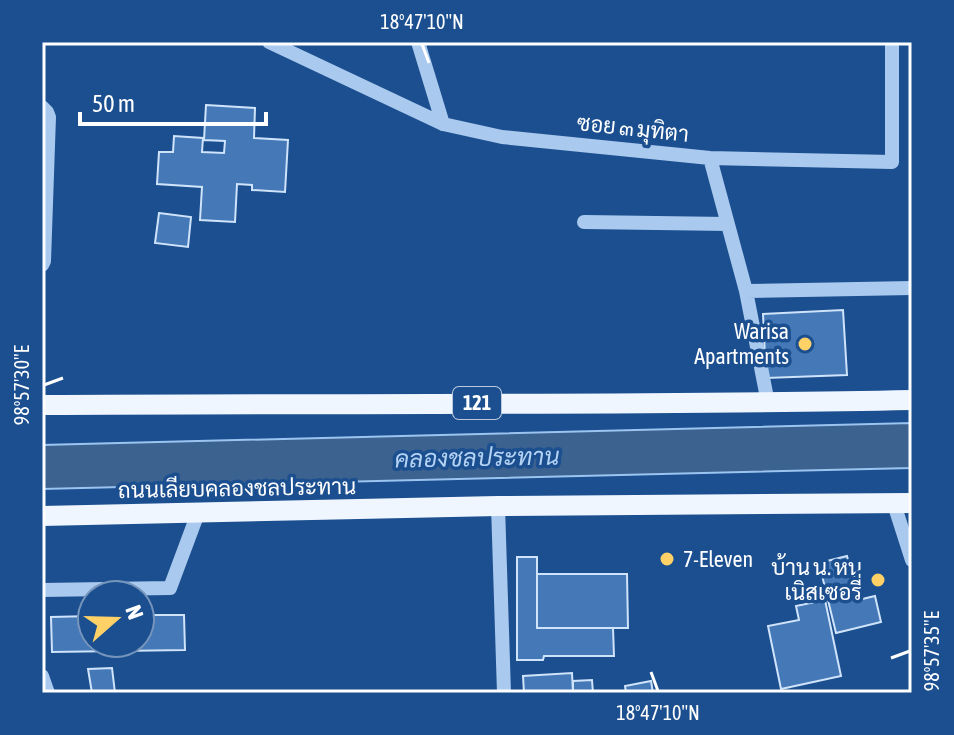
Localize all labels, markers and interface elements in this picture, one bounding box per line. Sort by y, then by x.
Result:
text: 18°47'10"N [380,10,464,33]
scale bar [80,76,266,126]
text: 50 m [92,90,135,117]
street label: ซอย ๓ มุทิตา [575,109,690,150]
place label: Warisa Apartments [694,318,789,369]
marker: Warisa Apartments [796,335,814,353]
text: 98°57'30"E [10,344,33,425]
road number: 121 [453,387,501,419]
water label: คลองชลประทาน [394,443,560,472]
street label: ถนนเลียบคลองชลประทาน [118,473,356,503]
place label: 7-Eleven [683,546,753,572]
marker: 7-Eleven [658,550,676,568]
place label: บ้าน น. หนู เนิสเซอรี่ [771,553,862,605]
marker: บ้าน น. หนู เนิสเซอรี่ [869,571,887,589]
north arrow [76,579,156,659]
text: N [120,602,149,623]
text: 98°57'35"E [920,610,943,691]
text: 18°47'10"N [616,701,700,724]

